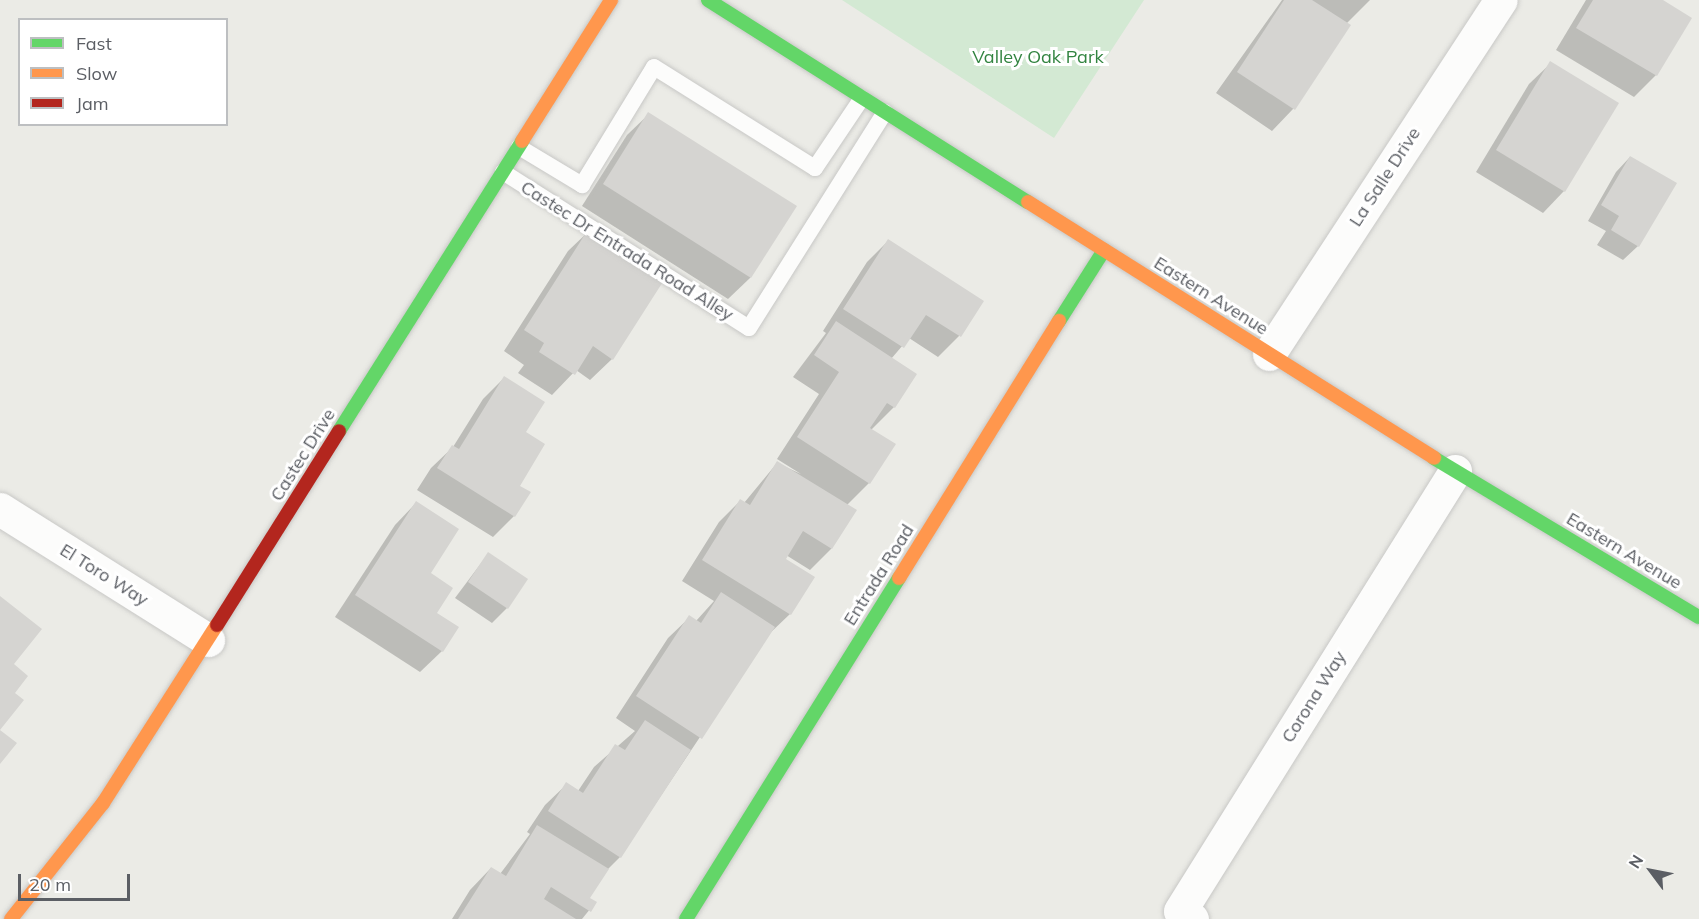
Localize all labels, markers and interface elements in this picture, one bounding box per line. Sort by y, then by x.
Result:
legend [18,18,228,126]
text: Fast [76,32,112,55]
park label: Valley Oak Park [972,46,1104,68]
text: Slow [76,62,117,85]
text: Jam [76,92,109,115]
street label: La Salle Drive [1345,123,1425,231]
street label: Castec Dr Entrada Road Alley [517,176,737,326]
street label: Eastern Avenue [1150,252,1272,340]
street label: Castec Drive [266,405,340,505]
street label: Eastern Avenue [1562,508,1686,594]
street label: Entrada Road [839,520,919,630]
street label: El Toro Way [56,539,152,611]
street label: Corona Way [1277,647,1351,747]
north arrow [1621,841,1681,901]
text: N [1624,851,1647,872]
scale bar [21,862,134,900]
text: 20 m [29,873,71,896]

